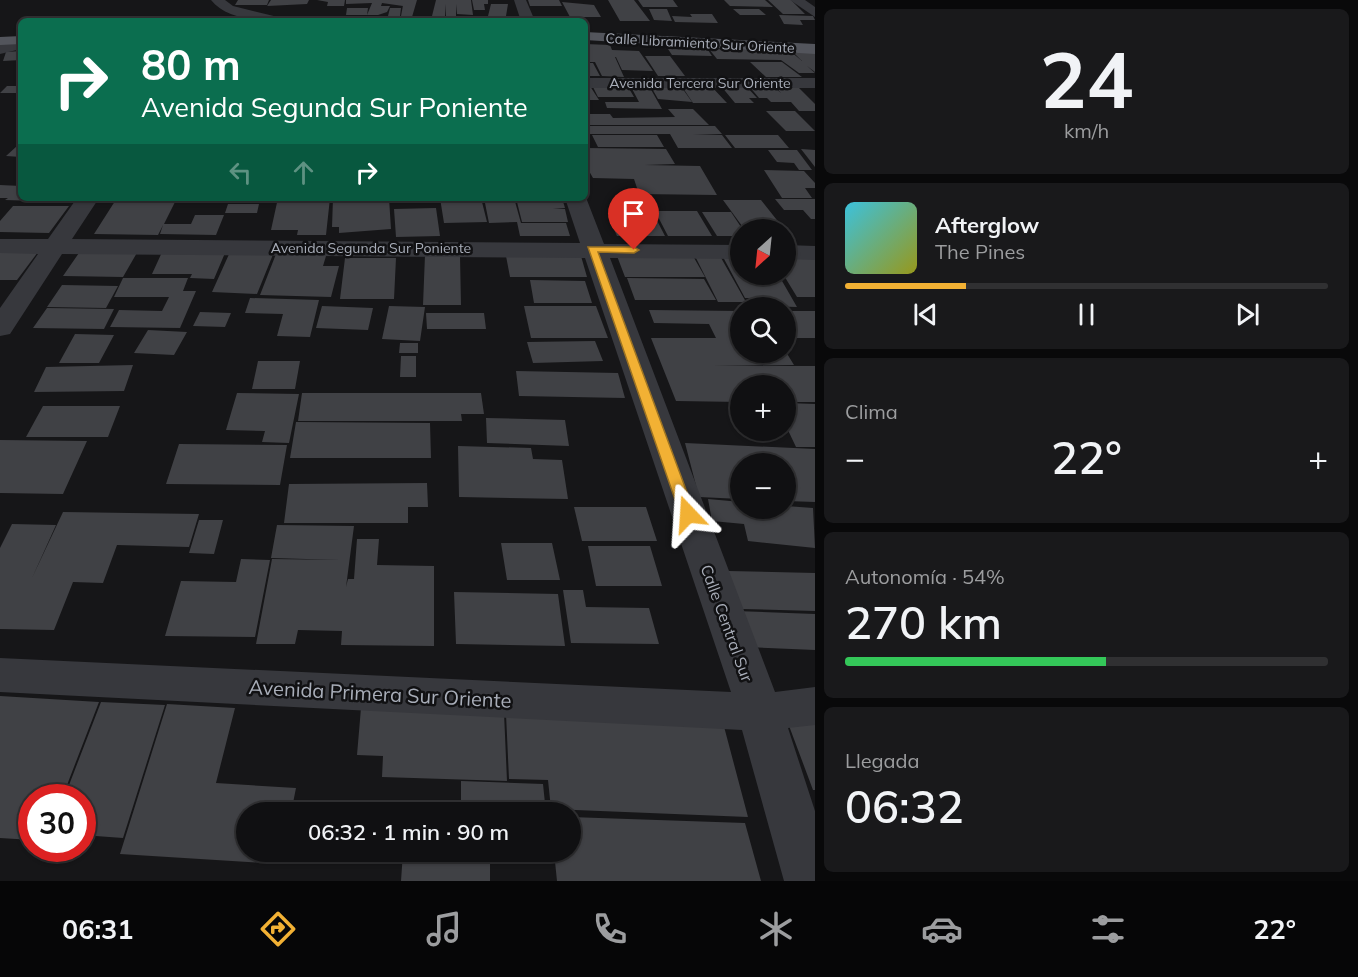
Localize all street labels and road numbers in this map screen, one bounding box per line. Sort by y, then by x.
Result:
street label: Calle Libramiento Sur Oriente [605,29,795,57]
street label: Avenida Tercera Sur Oriente [609,74,791,92]
street label: Avenida Segunda Sur Poniente [271,239,471,257]
street label: Calle Central Sur [697,562,758,684]
street label: Avenida Primera Sur Oriente [248,674,512,713]

